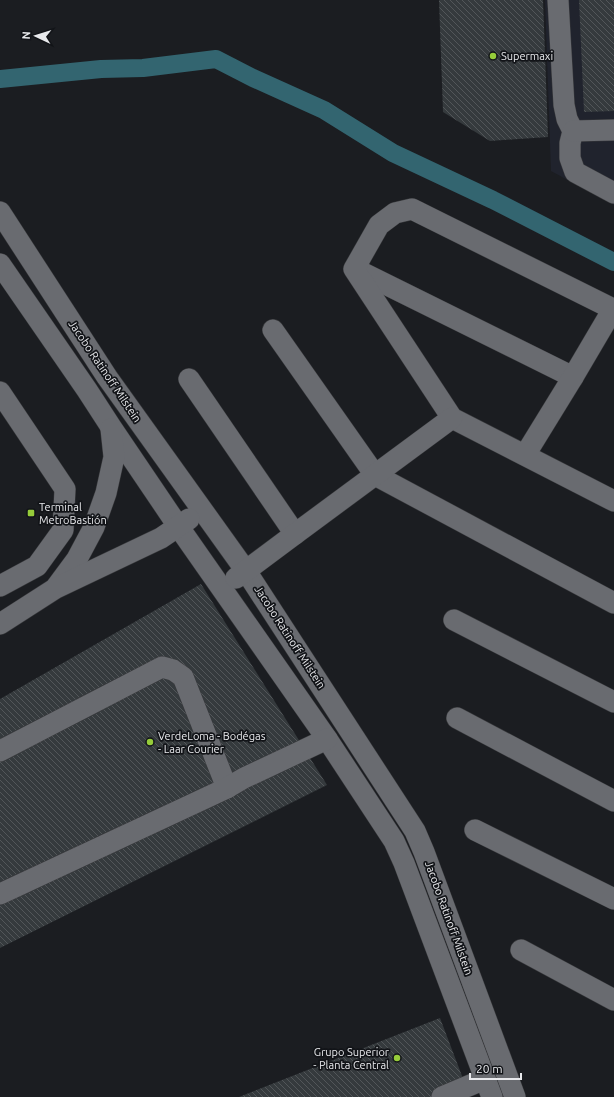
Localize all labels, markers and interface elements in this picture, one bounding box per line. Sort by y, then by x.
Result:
north arrow [16,16,56,56]
text: N [20,31,32,40]
place label: Supermaxi [501,50,553,62]
marker: Supermaxi [488,51,498,61]
street label: Jacobo Ratinoff Milstein [66,318,144,424]
place label: Terminal MetroBastión [39,501,107,526]
marker: Terminal MetroBastión [26,508,36,518]
street label: Jacobo Ratinoff Milstein [252,583,328,691]
place label: VerdeLoma - Bodégas - Laar Courier [158,730,266,755]
marker: VerdeLoma - Bodégas - Laar Courier [145,737,155,747]
street label: Jacobo Ratinoff Milstein [423,859,475,977]
place label: Grupo Superior - Planta Central [313,1046,390,1071]
marker: Grupo Superior - Planta Central [392,1053,402,1063]
scale bar [470,1055,521,1081]
text: 20 m [476,1062,503,1075]

